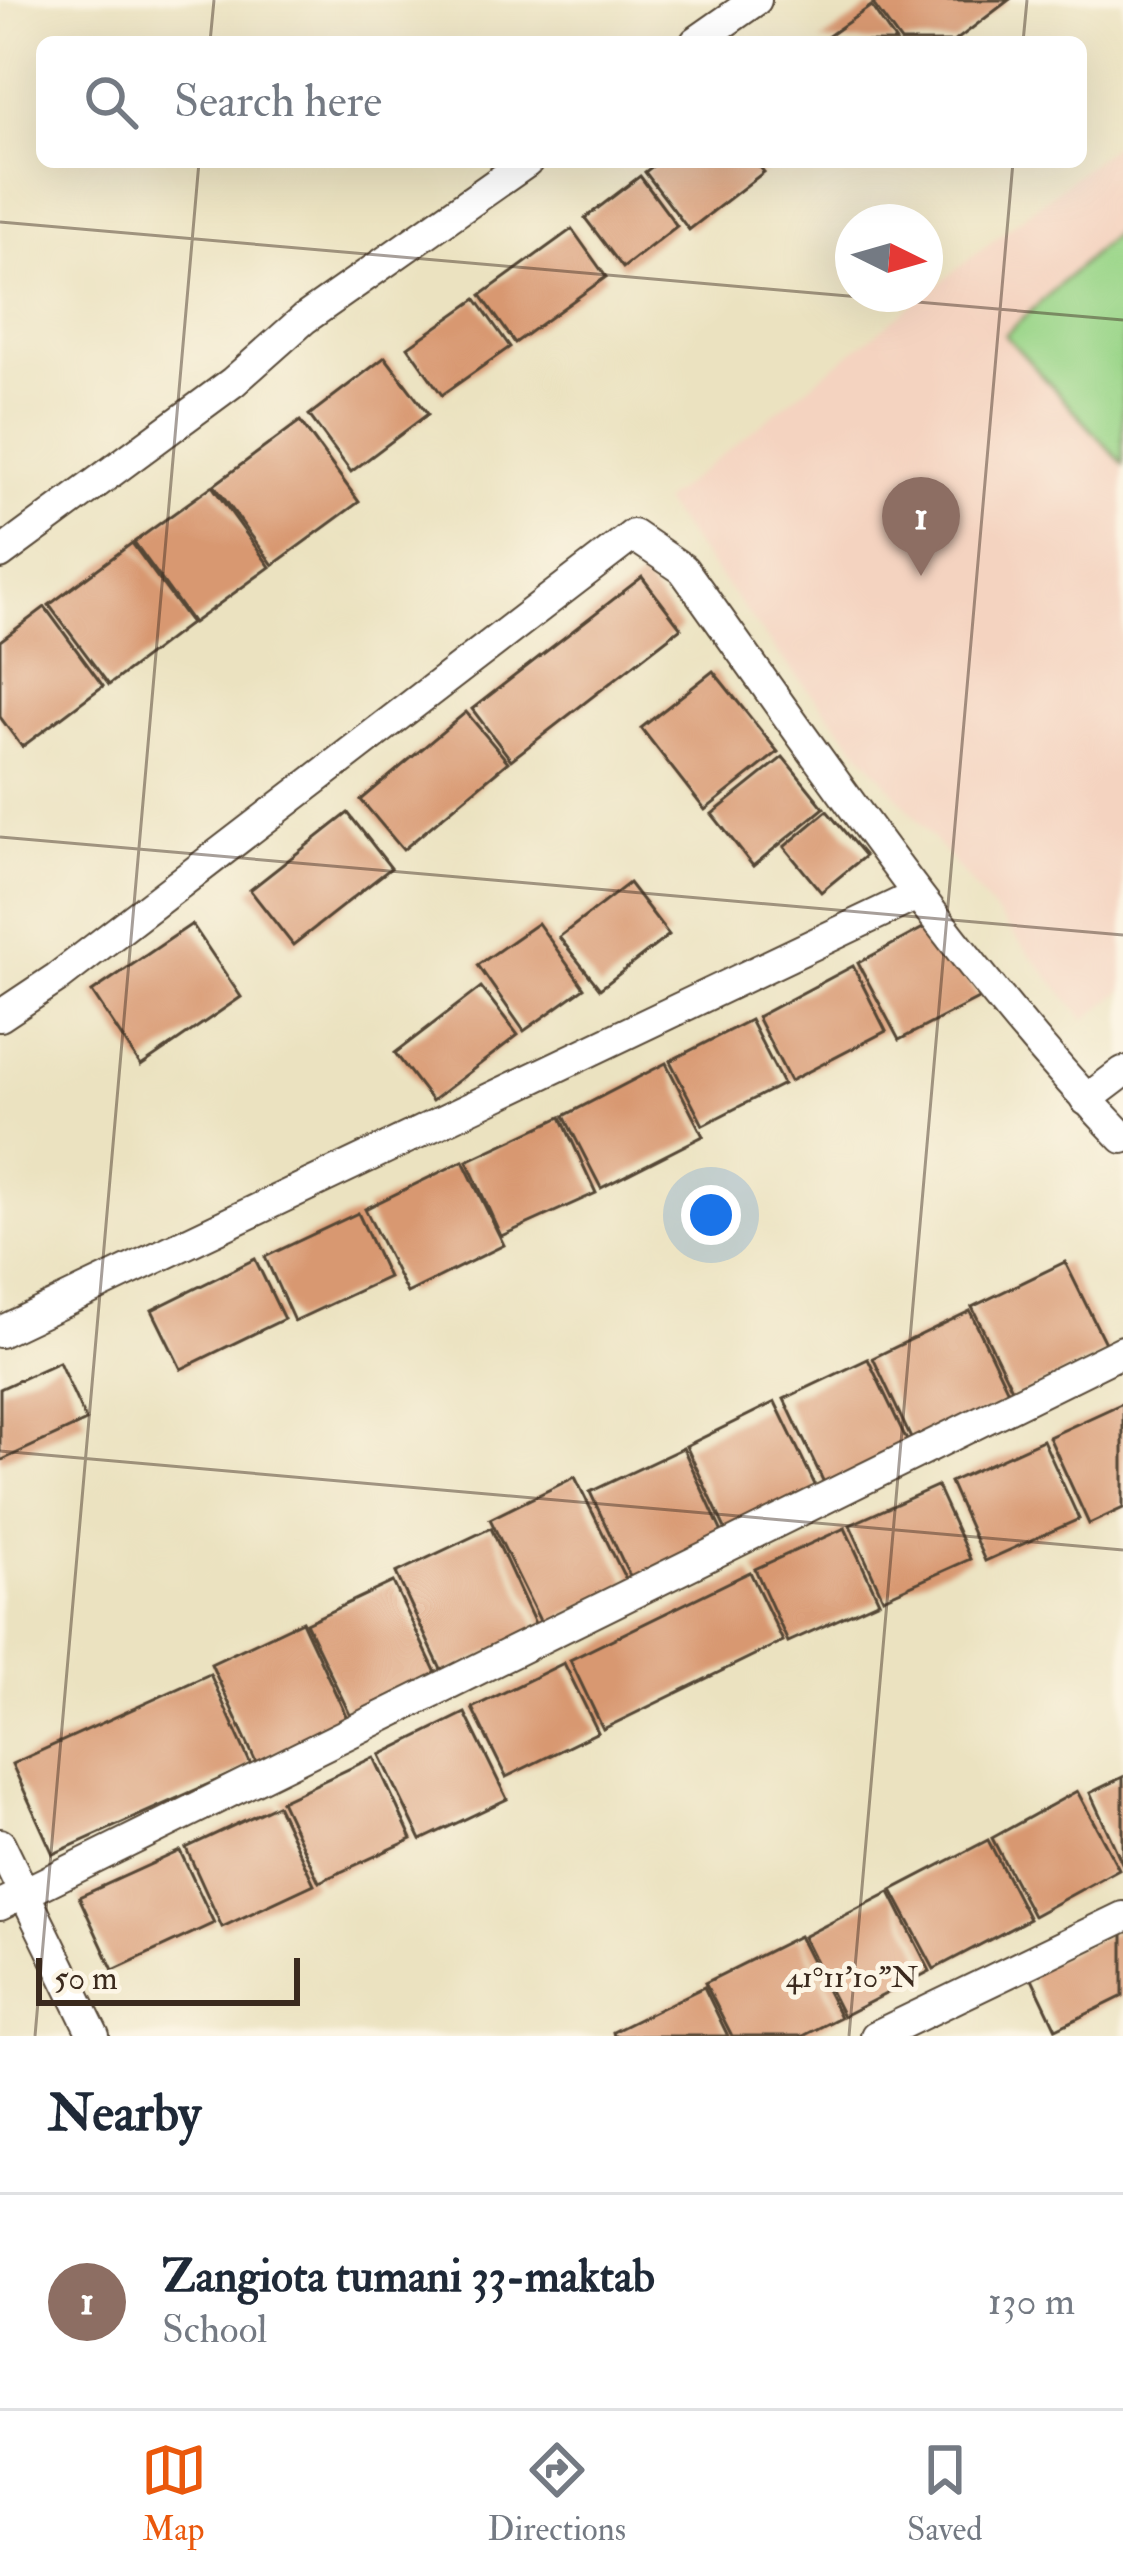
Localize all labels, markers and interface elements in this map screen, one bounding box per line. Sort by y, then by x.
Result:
search box [36,36,1087,168]
icon: search [78,69,144,135]
text: Search here [174,74,382,130]
north arrow [835,204,943,312]
pin: 1 [882,477,960,576]
your location [681,1185,741,1245]
scale bar [36,1952,300,2005]
text: 50 m [54,1958,118,1999]
text: 41°11'10"N [786,1959,918,1996]
text: Nearby [48,2082,201,2146]
text: Zangiota tumani 33-maktab [162,2249,655,2305]
text: 1 [80,2277,94,2326]
text: 130 m [988,2277,1075,2326]
text: School [162,2305,267,2354]
tab: Map [141,2437,207,2550]
tab: Directions [488,2437,626,2550]
tab: Saved [907,2437,982,2550]

